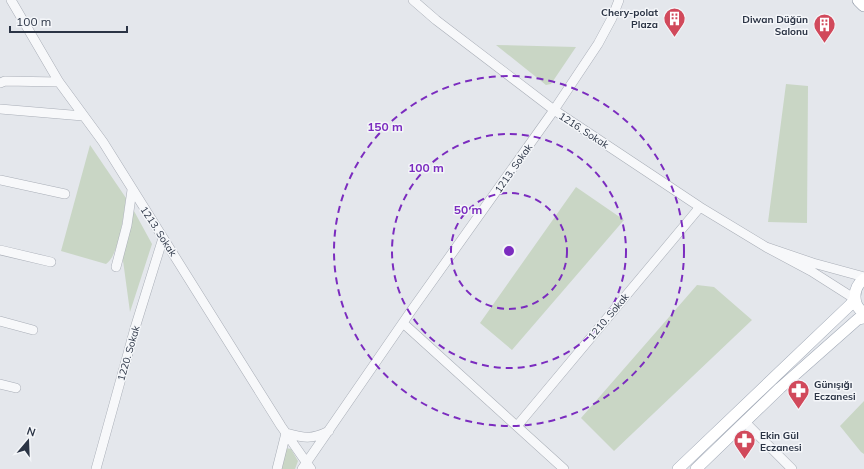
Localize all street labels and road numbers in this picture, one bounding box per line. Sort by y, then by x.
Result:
street label: 1216. Sokak [556,109,612,152]
street label: 1213. Sokak [492,140,536,195]
street label: 1213. Sokak [138,204,180,259]
street label: 1210. Sokak [585,290,632,342]
street label: 1220. Sokak [114,323,143,382]

